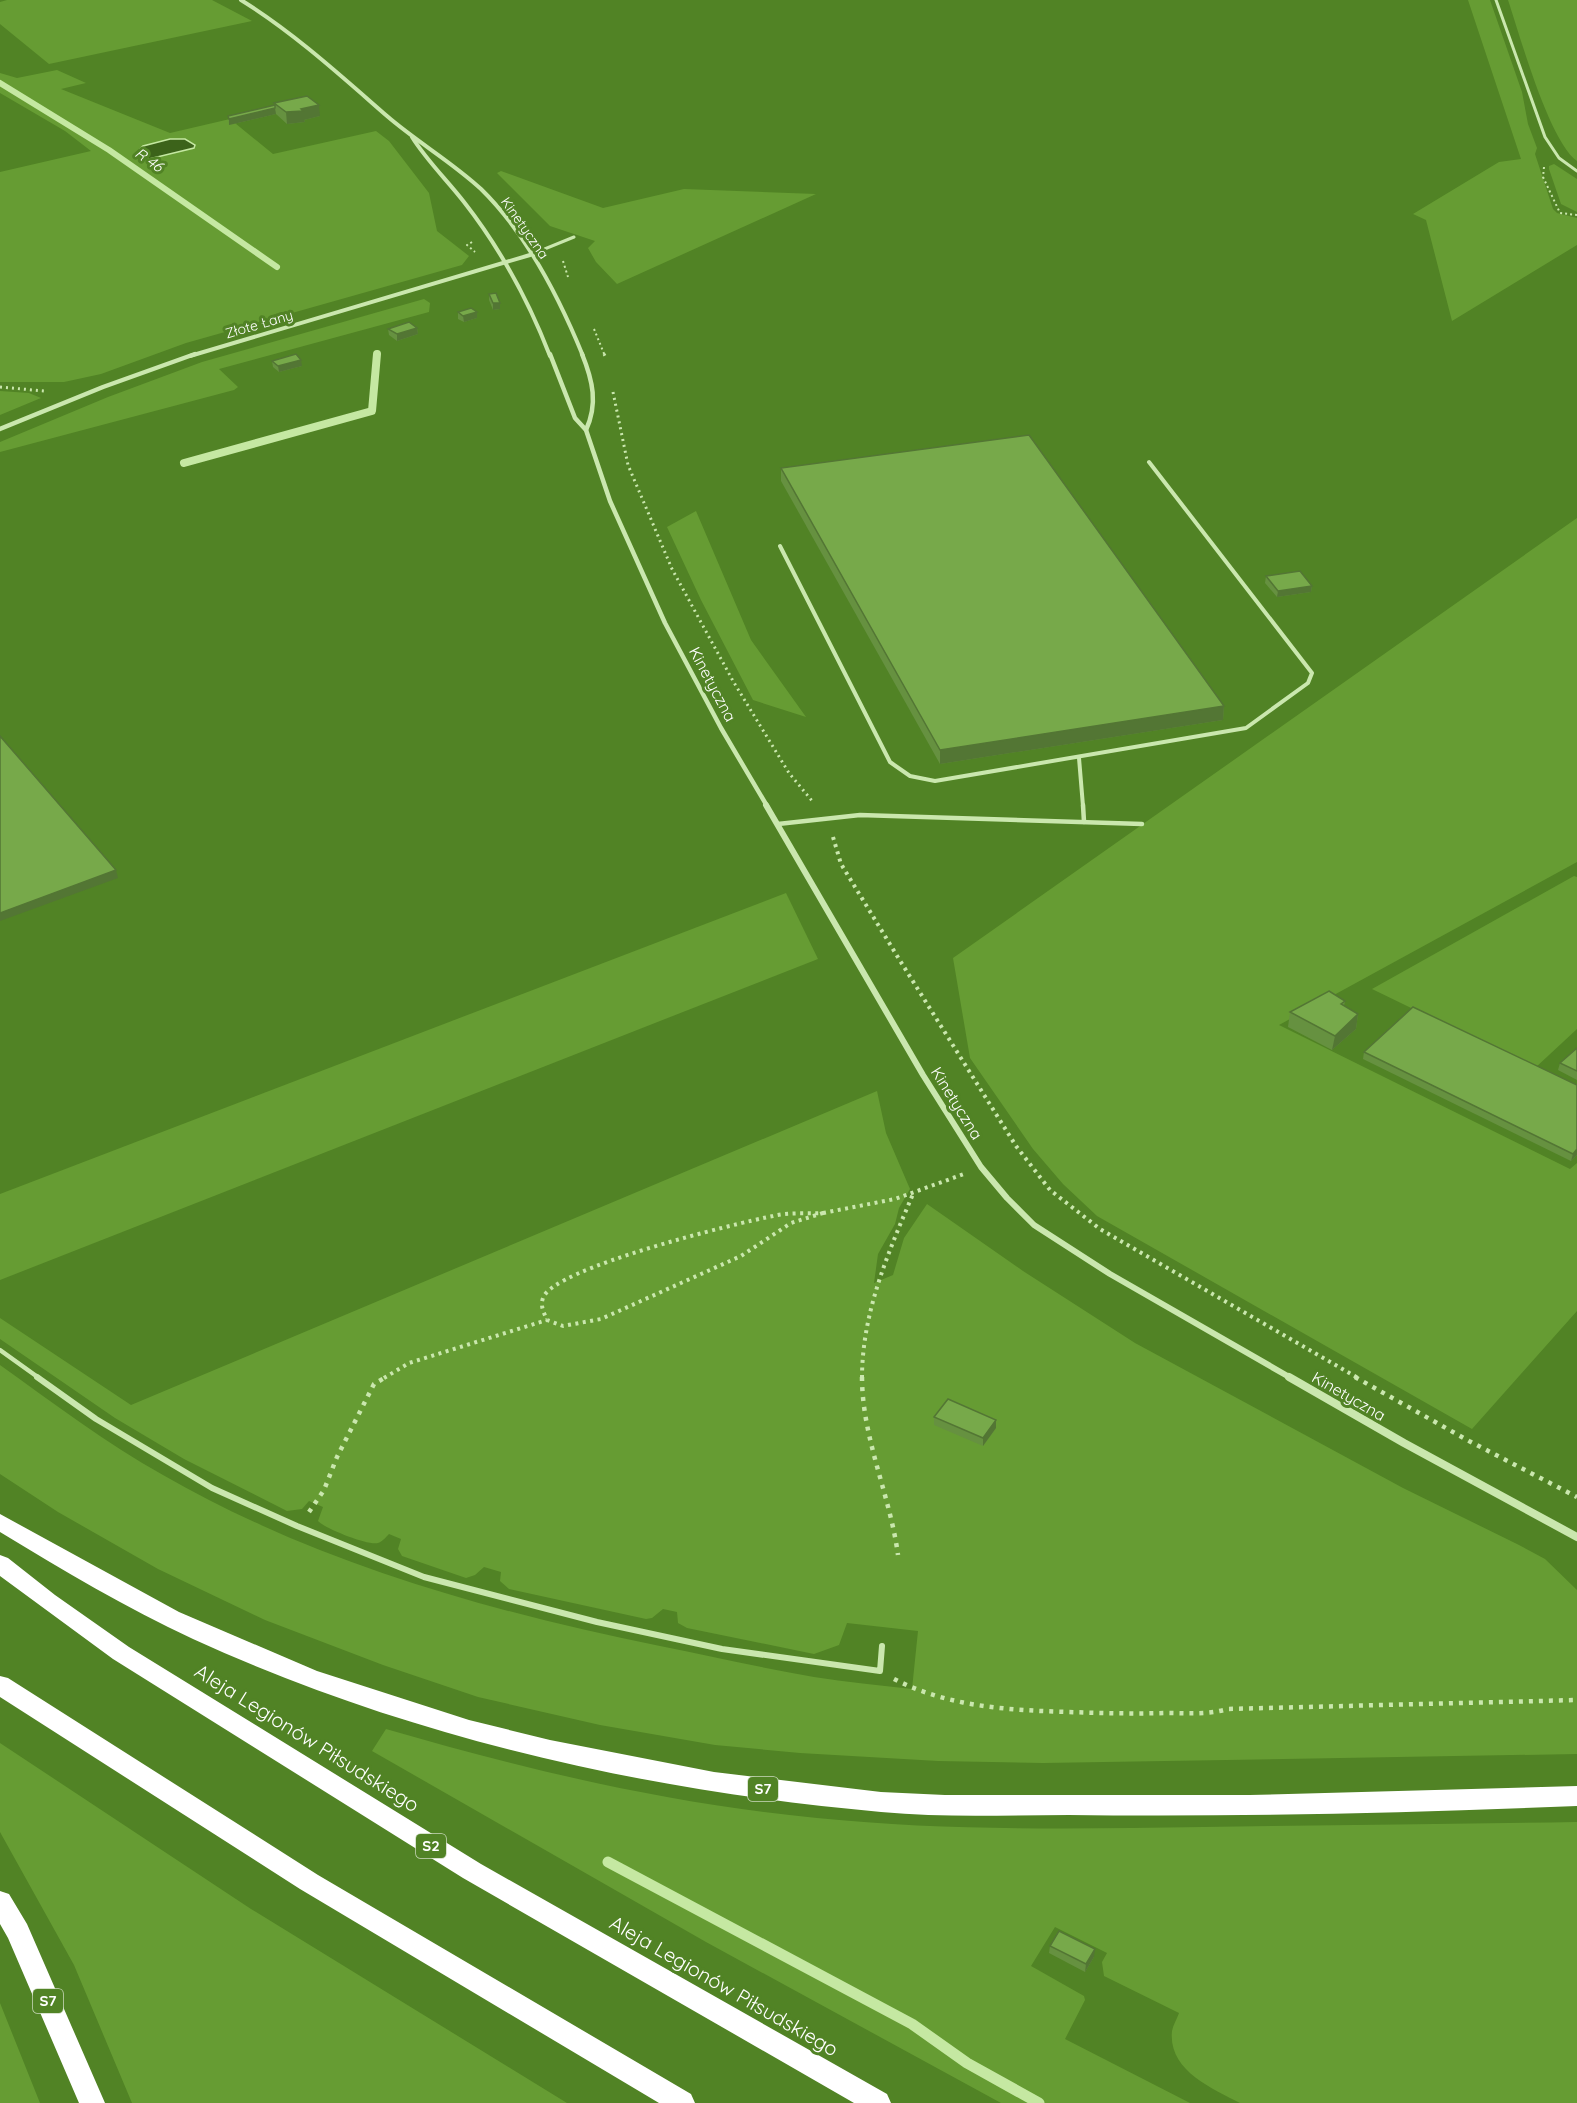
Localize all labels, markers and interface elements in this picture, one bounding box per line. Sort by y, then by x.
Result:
water label: R 46 [131,143,168,177]
street label: Kinetyczna [497,194,553,262]
street label: Złote Łany [223,306,295,342]
street label: Kinetyczna [685,643,741,725]
street label: Kinetyczna [927,1063,987,1143]
street label: Kinetyczna [1309,1367,1389,1425]
street label: Aleja Legionów Piłsudskiego [190,1658,424,1817]
road number: S7 [748,1777,778,1801]
road number: S2 [416,1834,446,1858]
street label: Aleja Legionów Piłsudskiego [605,1910,843,2061]
road number: S7 [33,1989,63,2013]

